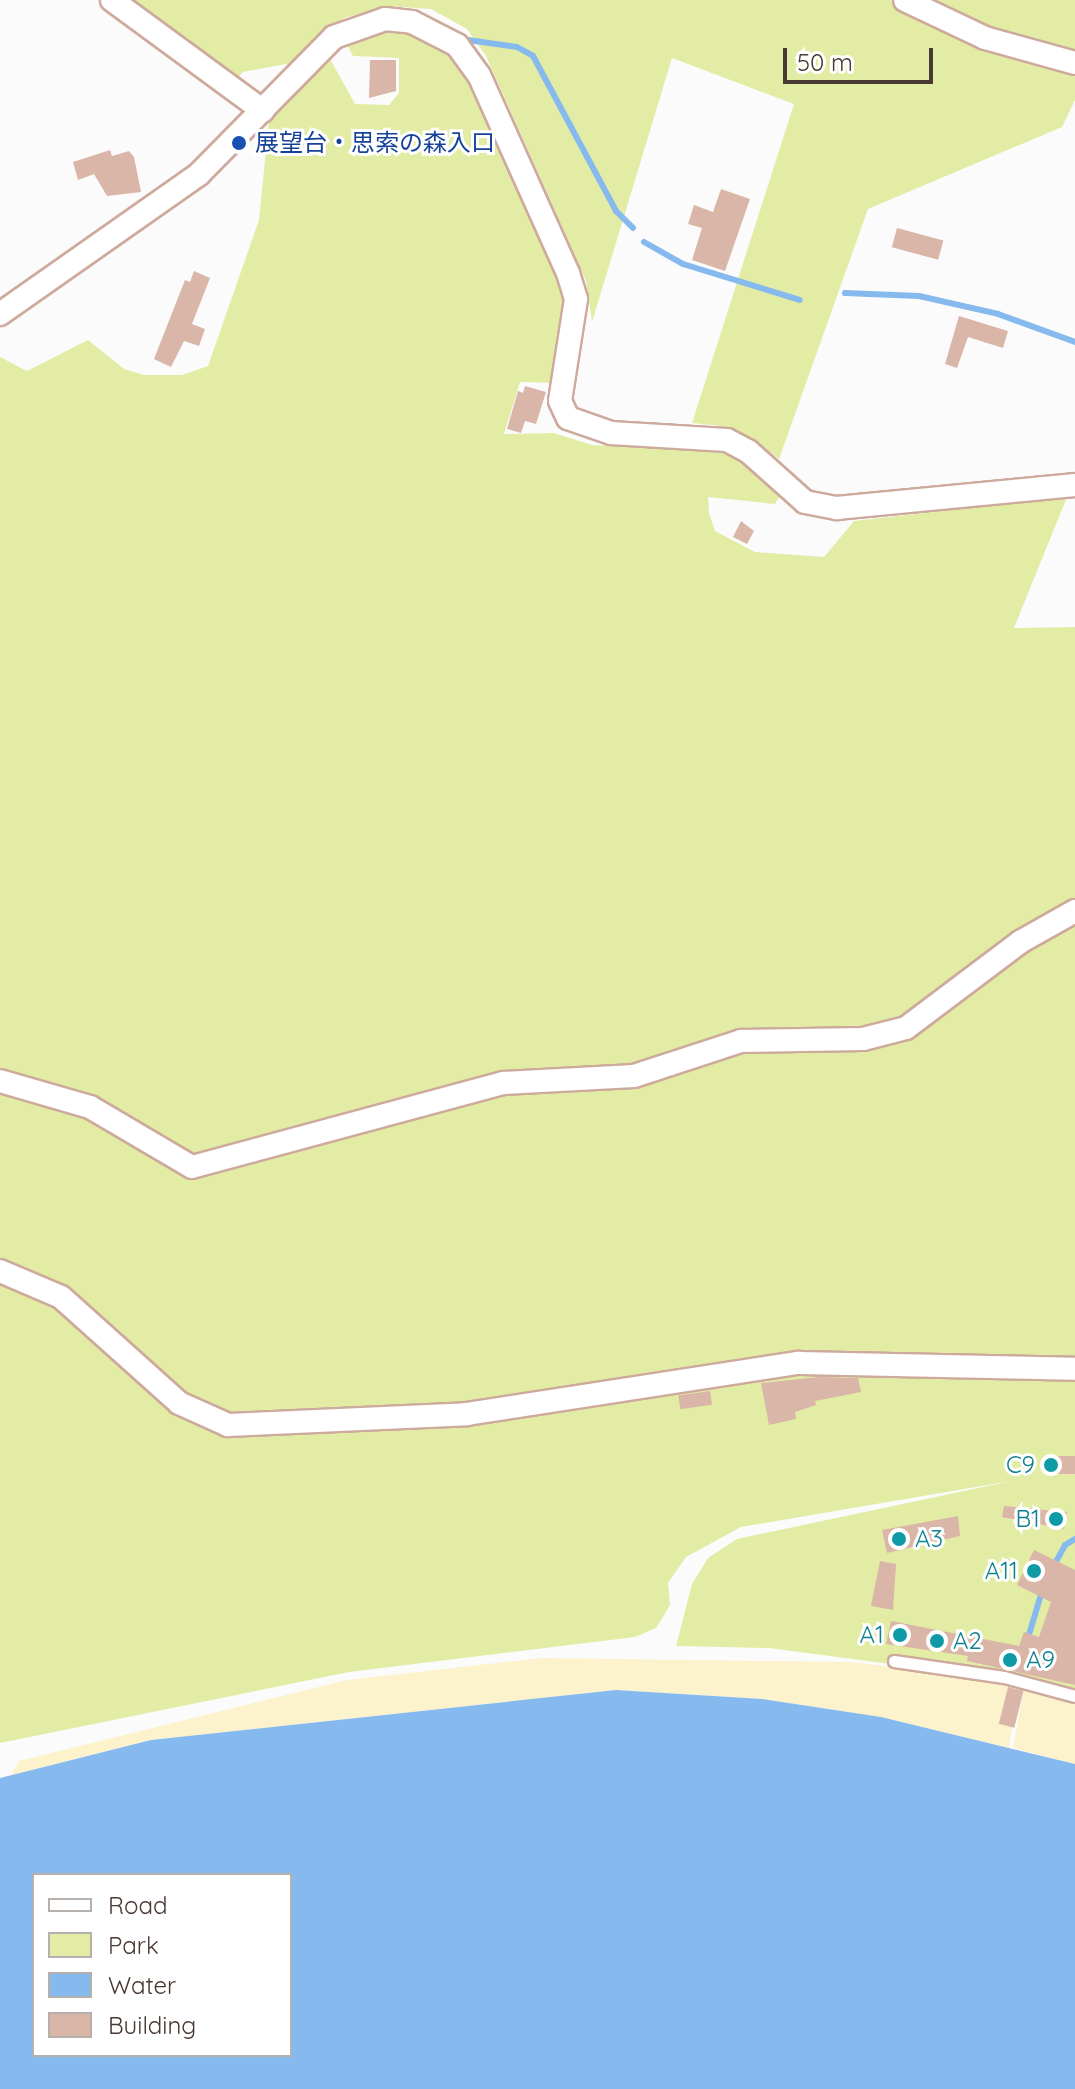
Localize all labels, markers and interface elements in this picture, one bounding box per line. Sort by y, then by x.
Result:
scale bar [787,32,937,82]
text: 50 m [797,47,853,77]
place label: 展望台・思索の森入口 [255,129,495,157]
marker: 展望台・思索の森入口 [230,134,248,152]
place label: C9 [1006,1451,1035,1479]
marker: C9 [1042,1456,1060,1474]
place label: B1 [1015,1505,1040,1533]
marker: B1 [1047,1510,1065,1528]
place label: A3 [915,1525,943,1553]
marker: A3 [890,1530,908,1548]
place label: A11 [985,1557,1018,1585]
marker: A11 [1025,1562,1043,1580]
place label: A1 [860,1621,884,1649]
marker: A1 [891,1626,909,1644]
place label: A2 [953,1627,982,1655]
marker: A2 [928,1632,946,1650]
place label: A9 [1026,1646,1055,1674]
marker: A9 [1001,1651,1019,1669]
legend [32,1873,292,2057]
text: Road [108,1890,168,1920]
text: Park [108,1930,159,1960]
text: Water [108,1970,176,2000]
text: Building [108,2010,196,2040]

